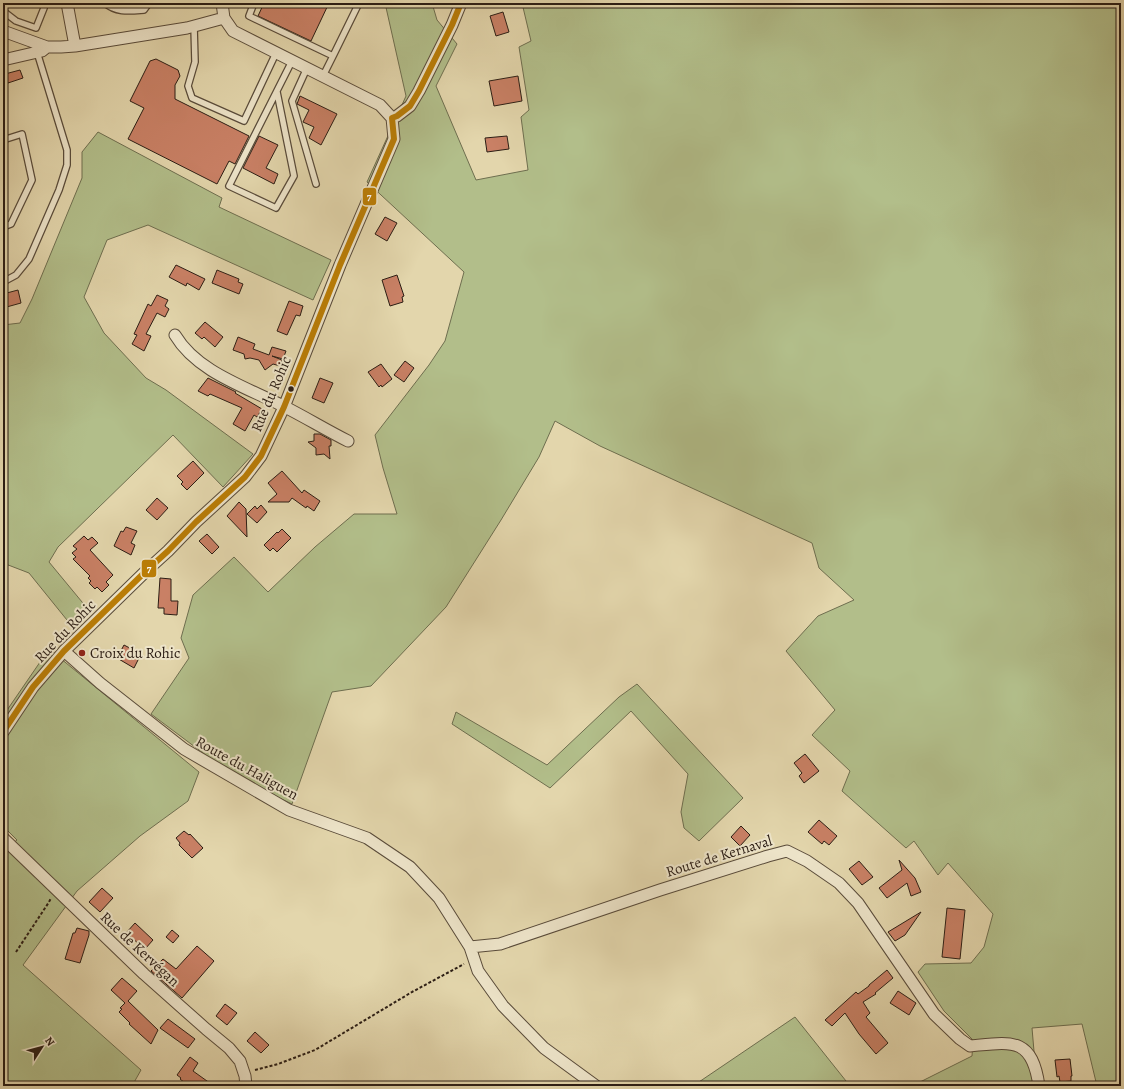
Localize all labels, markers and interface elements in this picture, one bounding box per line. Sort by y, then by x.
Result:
line badge: 7 [362,187,377,206]
text: 7 [367,189,372,204]
street label: Rue du Rohic [246,353,296,435]
unlabelled marker [286,384,296,394]
line badge: 7 [141,559,157,578]
text: 7 [147,561,152,576]
street label: Rue du Rohic [30,595,100,667]
place label: Croix du Rohic [90,643,180,663]
marker: Croix du Rohic [77,648,87,658]
street label: Route du Haliguen [192,731,302,805]
street label: Route de Kernaval [663,830,775,882]
street label: Rue de Kervégan [96,907,184,991]
north arrow [22,1027,62,1067]
text: N [41,1034,58,1049]

